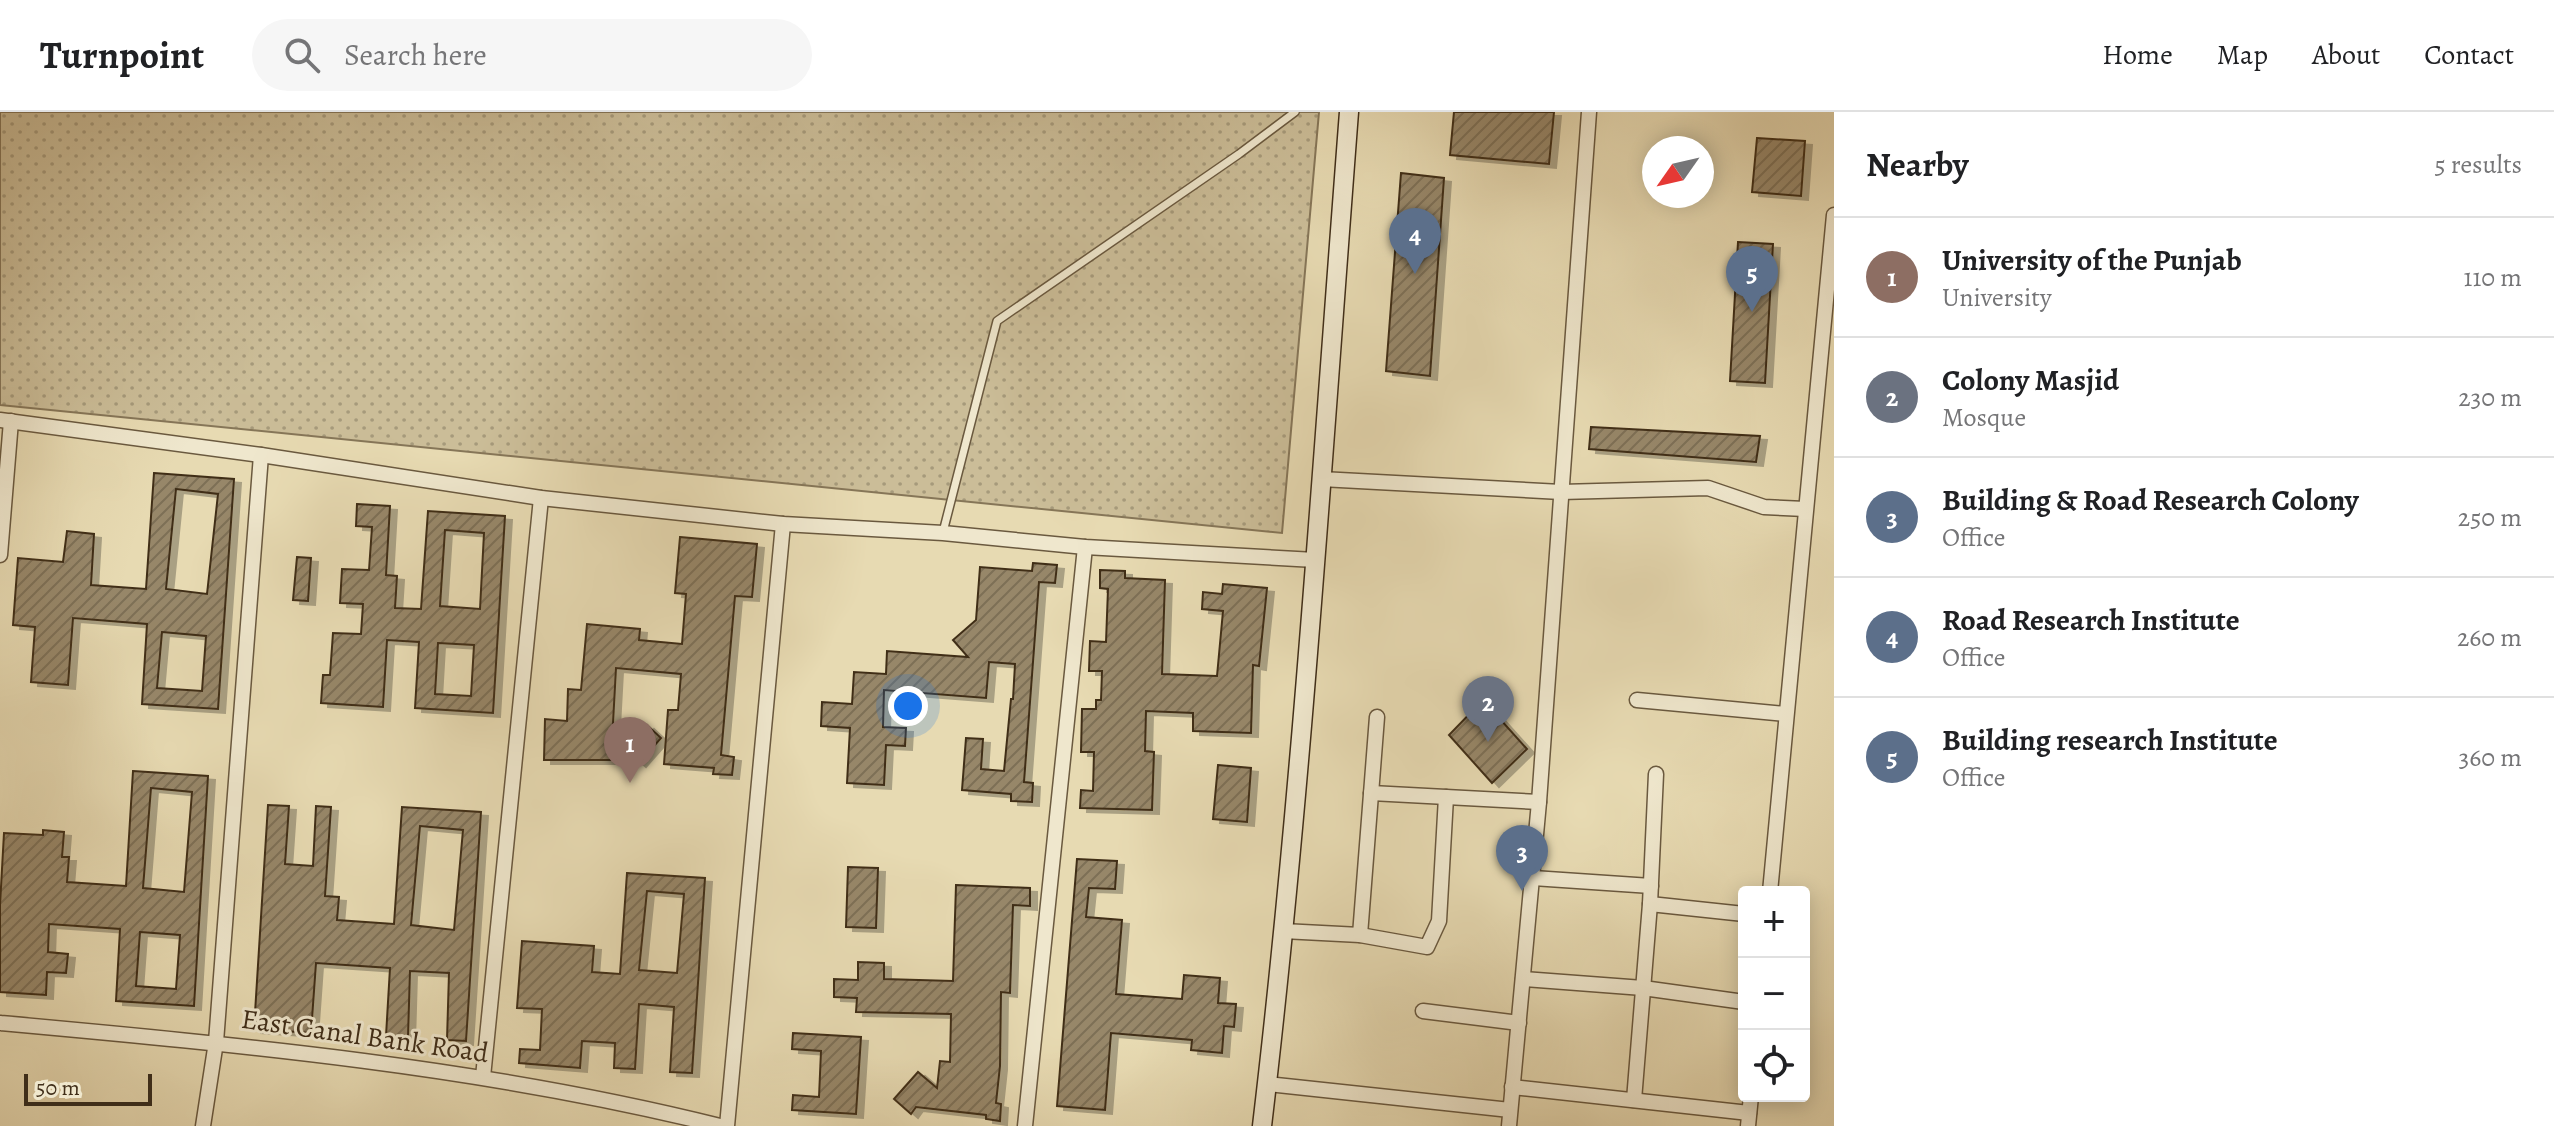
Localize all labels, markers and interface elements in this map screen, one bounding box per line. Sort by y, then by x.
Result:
search box [252,19,812,91]
text: Turnpoint [40,29,204,81]
icon: search [280,33,324,77]
text: Search here [344,35,487,75]
text: Home [2102,36,2173,74]
text: Map [2217,36,2268,74]
text: About [2312,36,2380,74]
text: Contact [2424,36,2514,74]
north arrow [1642,136,1714,208]
text: Nearby [1866,141,1969,188]
text: 5 results [2434,147,2522,182]
pin: 4 [1389,208,1441,274]
text: University of the Punjab [1942,240,2242,280]
pin: 5 [1726,246,1778,312]
text: 1 [1887,260,1897,295]
text: 110 m [2464,260,2522,295]
text: University [1942,280,2052,315]
text: Colony Masjid [1942,360,2119,400]
text: 2 [1886,380,1898,415]
text: 230 m [2458,380,2522,415]
text: Mosque [1942,400,2026,435]
text: Building & Road Research Colony [1942,480,2359,520]
text: 3 [1886,500,1898,535]
text: 250 m [2458,500,2522,535]
text: Office [1942,520,2005,555]
text: Road Research Institute [1942,600,2240,640]
text: 4 [1886,620,1898,655]
text: 260 m [2457,620,2522,655]
text: Office [1942,640,2005,675]
pin: 2 [1462,676,1514,742]
your location [888,686,928,726]
pin: 1 [604,717,656,783]
text: Building research Institute [1942,720,2278,760]
text: 5 [1886,740,1898,775]
text: 360 m [2459,740,2522,775]
text: Office [1942,760,2005,795]
pin: 3 [1496,825,1548,891]
map controls [1738,886,1810,1102]
button: + [1738,886,1810,958]
button: − [1738,958,1810,1030]
street label: East Canal Bank Road [239,1000,492,1072]
button: locate [1738,1030,1810,1102]
scale bar [24,1070,152,1106]
text: 50 m [36,1073,80,1103]

